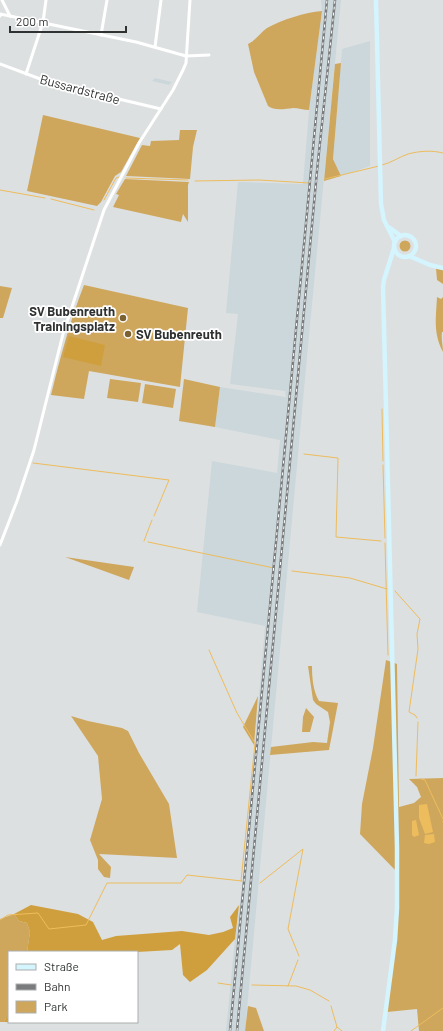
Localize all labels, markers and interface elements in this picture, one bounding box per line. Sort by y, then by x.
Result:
scale bar [10,8,126,34]
text: 200 m [16,14,48,28]
street label: Bussardstraße [38,71,122,107]
place label: SV Bubenreuth Trainingsplatz [29,303,115,334]
marker: SV Bubenreuth Trainingsplatz [118,313,128,323]
place label: SV Bubenreuth [136,326,222,342]
marker: SV Bubenreuth [123,329,133,339]
legend [8,951,138,1023]
text: Straße [44,959,79,973]
text: Bahn [44,979,71,993]
text: Park [44,999,68,1013]

